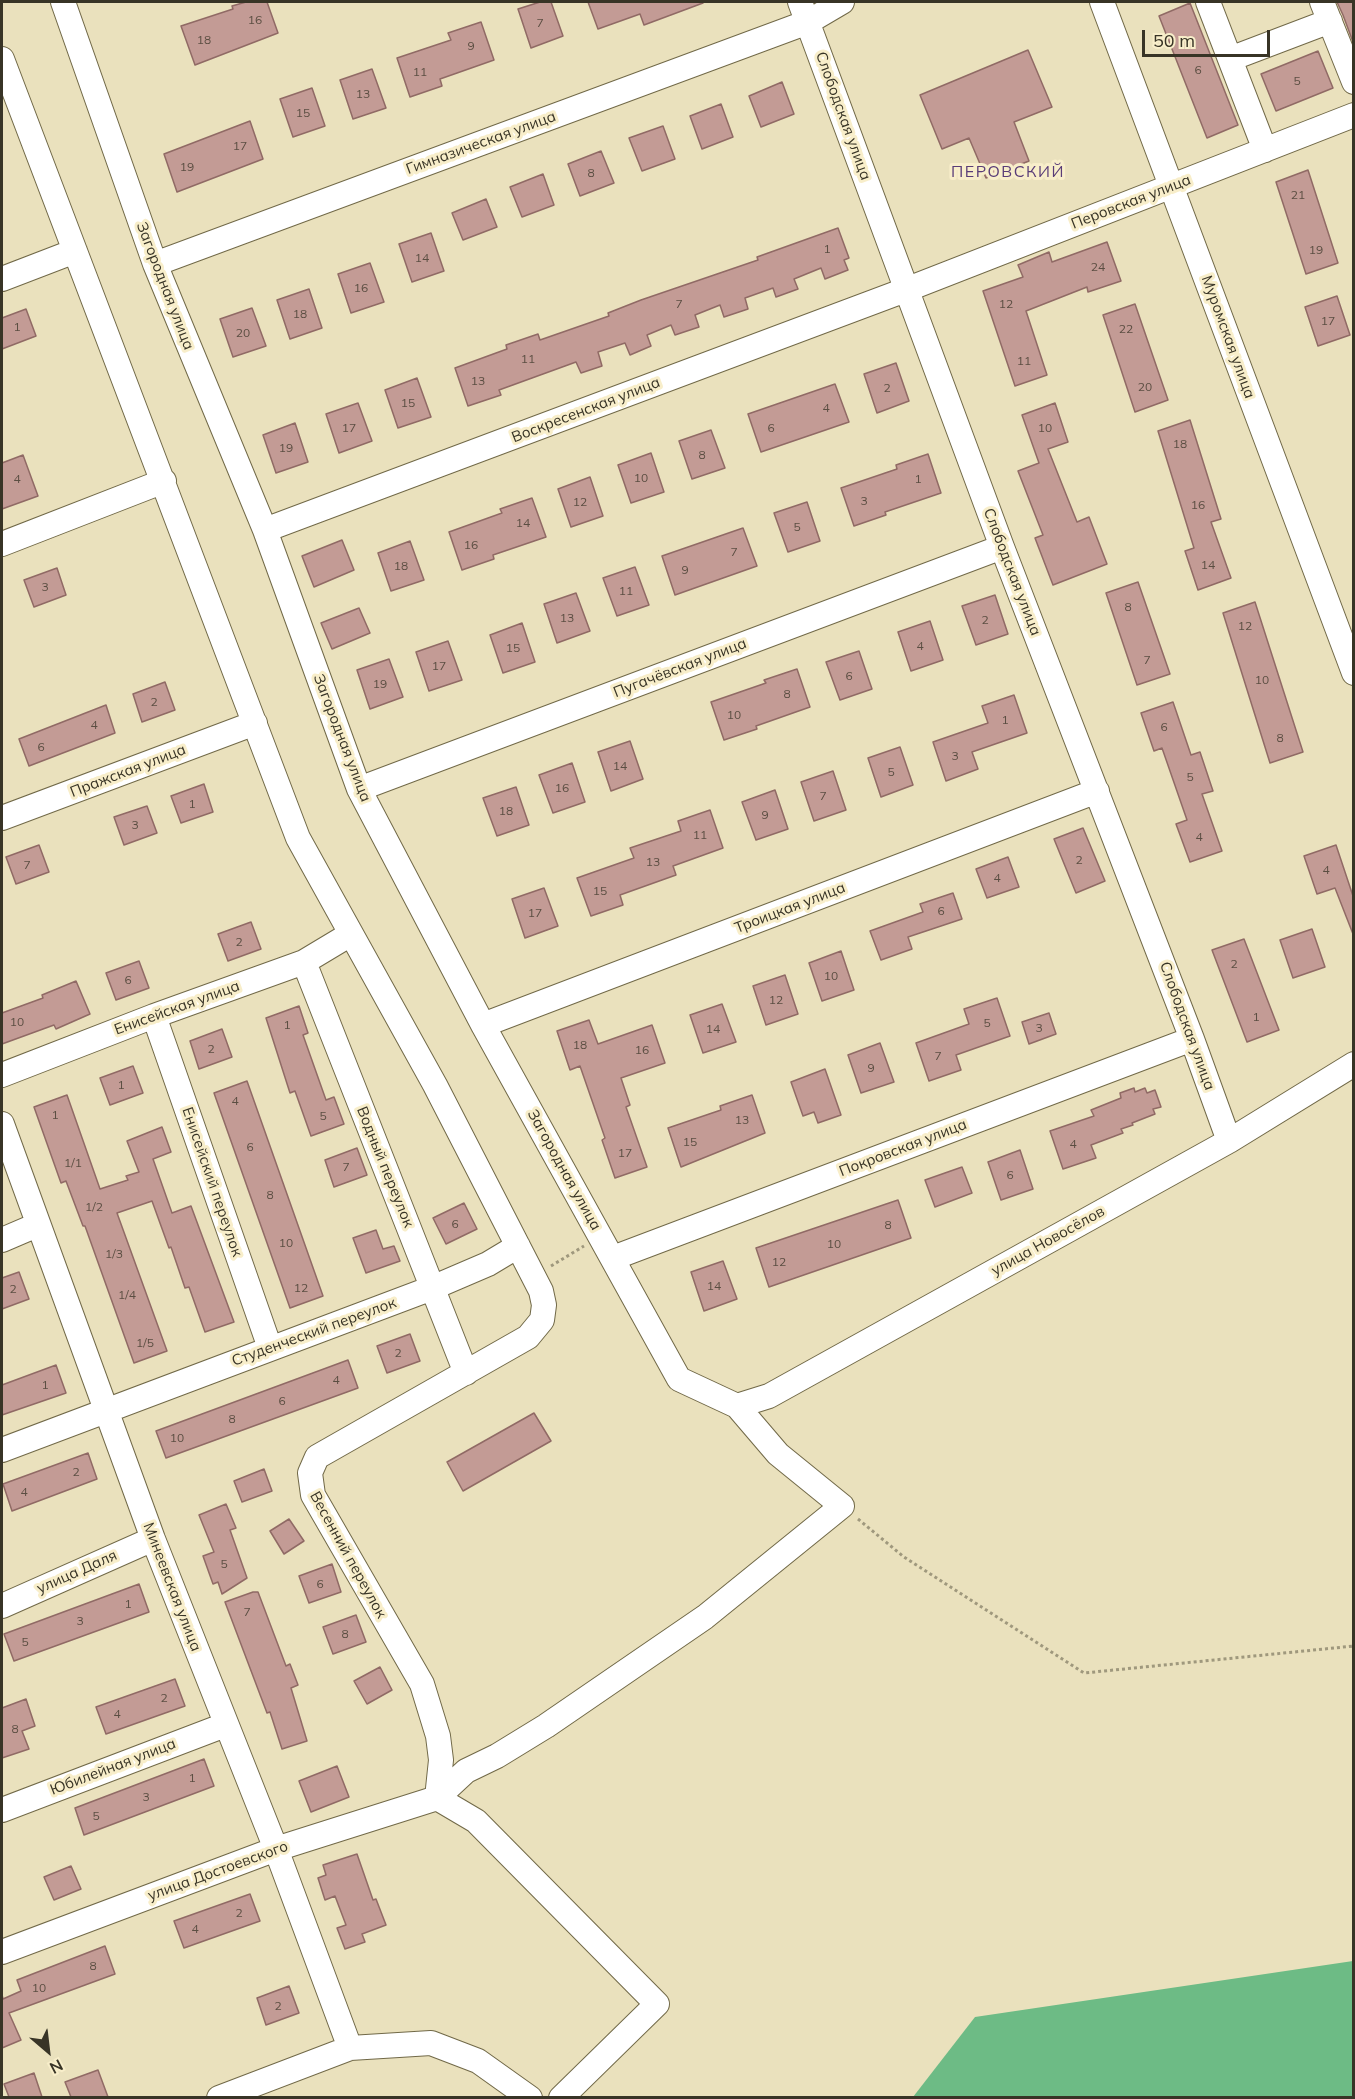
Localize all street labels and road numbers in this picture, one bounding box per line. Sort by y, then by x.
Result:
street label: Слободская улица [811,49,875,183]
street label: Гимназическая улица [404,107,558,179]
street label: Перовская улица [1069,171,1193,233]
street label: Загородная улица [132,220,198,352]
street label: Муромская улица [1197,273,1259,401]
street label: Воскресенская улица [509,373,663,447]
street label: Слободская улица [979,506,1045,638]
street label: Пугачёвская улица [611,634,749,702]
street label: Загородная улица [309,672,375,804]
street label: Пражская улица [68,741,188,801]
street label: Троицкая улица [732,879,848,937]
street label: Слободская улица [1155,959,1219,1093]
street label: Енисейская улица [112,977,242,1039]
street label: Водный переулок [353,1104,417,1230]
street label: Енисейский переулок [178,1105,246,1259]
street label: Загородная улица [523,1106,605,1234]
street label: Покровская улица [837,1115,969,1181]
street label: улица Новосёлов [988,1202,1108,1280]
street label: Студенческий переулок [229,1294,399,1370]
street label: Весенний переулок [306,1489,390,1621]
street label: Минеевская улица [139,1520,205,1654]
street label: улица Даля [34,1546,120,1598]
street label: Юбилейная улица [48,1735,178,1799]
street label: улица Достоевского [145,1837,291,1905]

